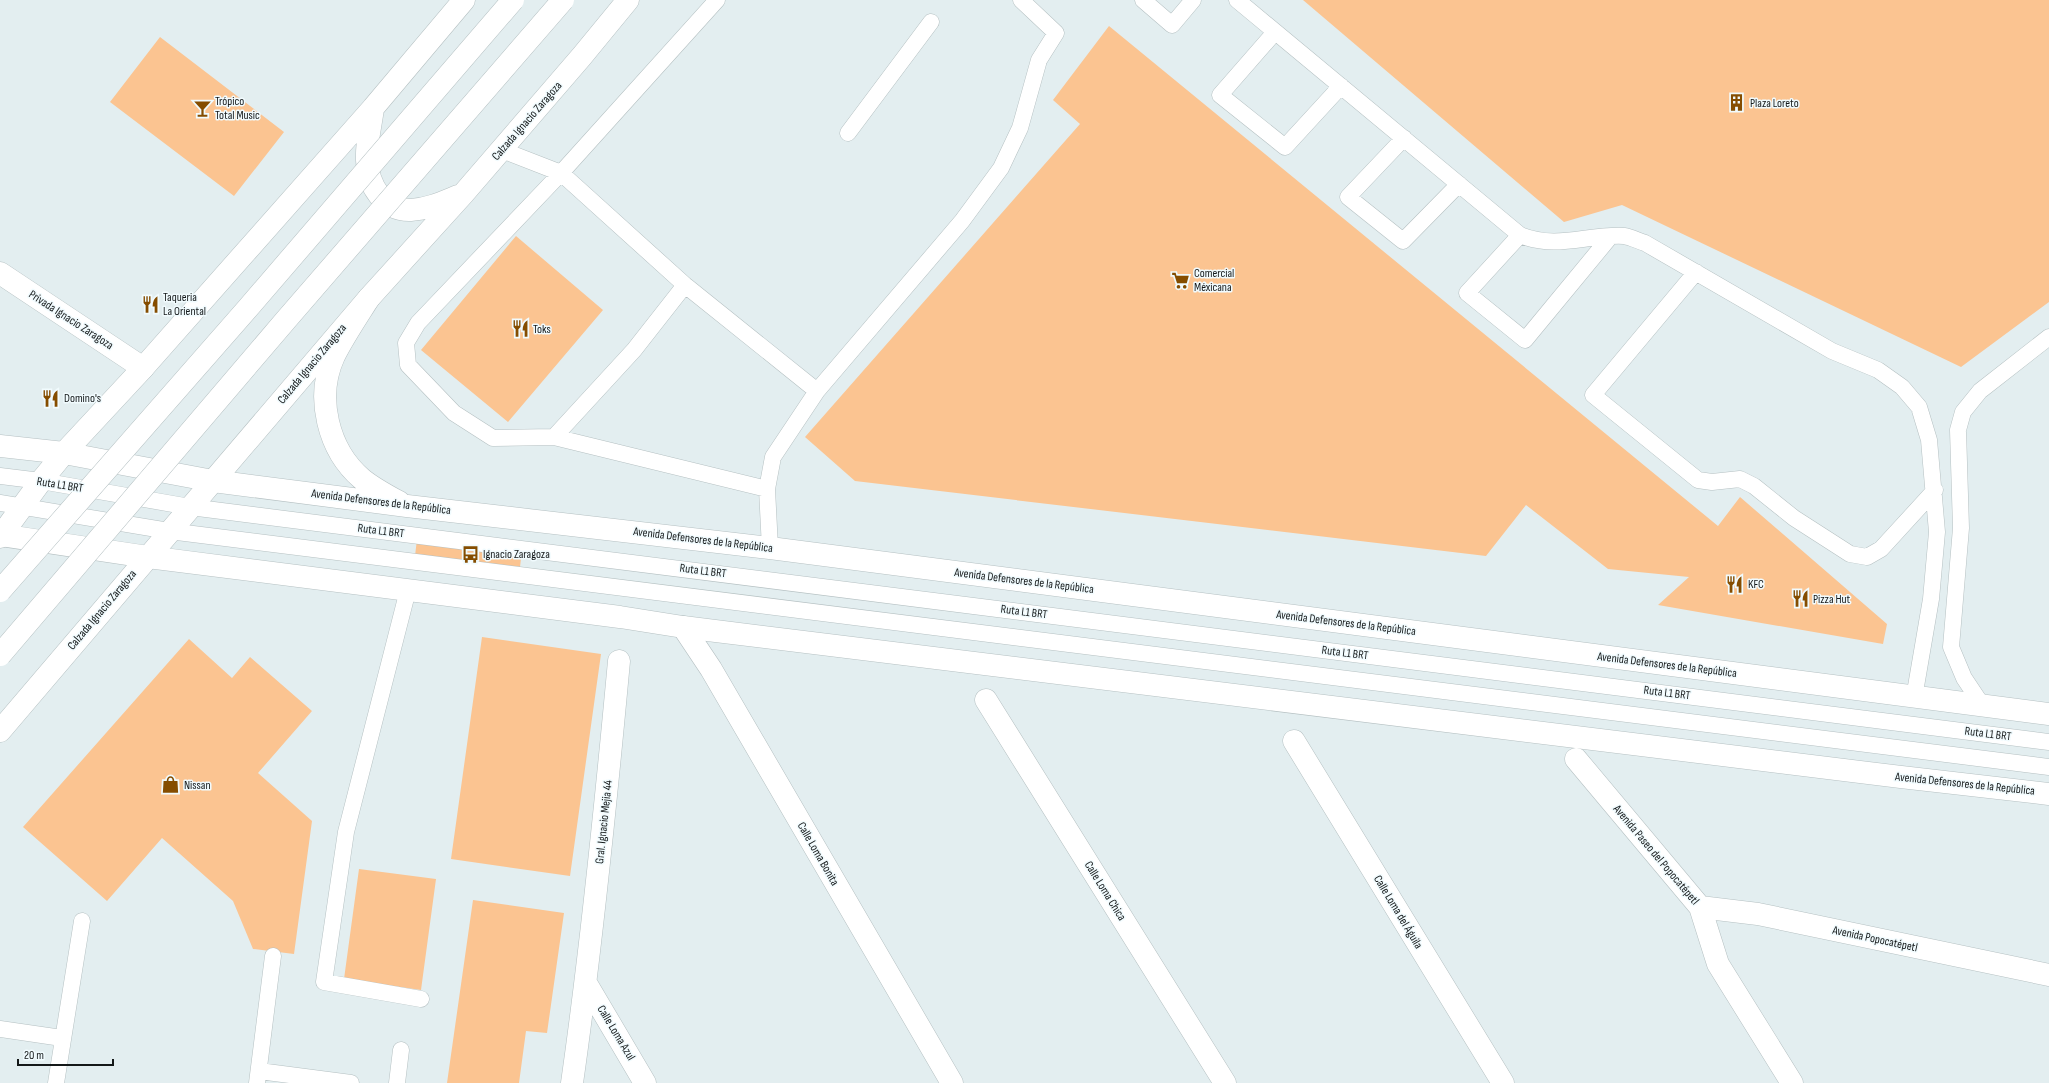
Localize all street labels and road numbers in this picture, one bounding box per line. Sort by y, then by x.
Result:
street label: Calzada Ignacio Zaragoza [489,78,566,164]
street label: Privada Ignacio Zaragoza [26,287,117,353]
street label: Calzada Ignacio Zaragoza [274,321,350,407]
street label: Ruta L1 BRT [36,474,84,496]
street label: Avenida Defensores de la República [309,486,452,518]
street label: Ruta L1 BRT [357,521,405,541]
street label: Avenida Defensores de la República [631,524,774,556]
street label: Ruta L1 BRT [679,561,727,581]
street label: Avenida Defensores de la República [952,565,1095,597]
street label: Calzada Ignacio Zaragoza [64,567,140,653]
street label: Ruta L1 BRT [1000,602,1048,622]
street label: Avenida Defensores de la República [1274,607,1417,639]
street label: Ruta L1 BRT [1321,643,1369,663]
street label: Avenida Defensores de la República [1595,649,1738,681]
street label: Ruta L1 BRT [1643,683,1691,703]
street label: Ruta L1 BRT [1964,724,2012,744]
street label: Avenida Defensores de la República [1893,769,2036,799]
street label: Gral. Ignacio Mejia 44 [592,779,616,865]
street label: Avenida Paseo del Popocatépetl [1609,801,1702,908]
street label: Calle Loma Bonita [794,820,842,889]
street label: Calle Loma Chica [1081,858,1129,924]
street label: Calle Loma del Águila [1370,873,1426,952]
street label: Avenida Popocatépetl [1830,922,1919,955]
street label: Calle Loma Azul [594,1003,638,1063]

